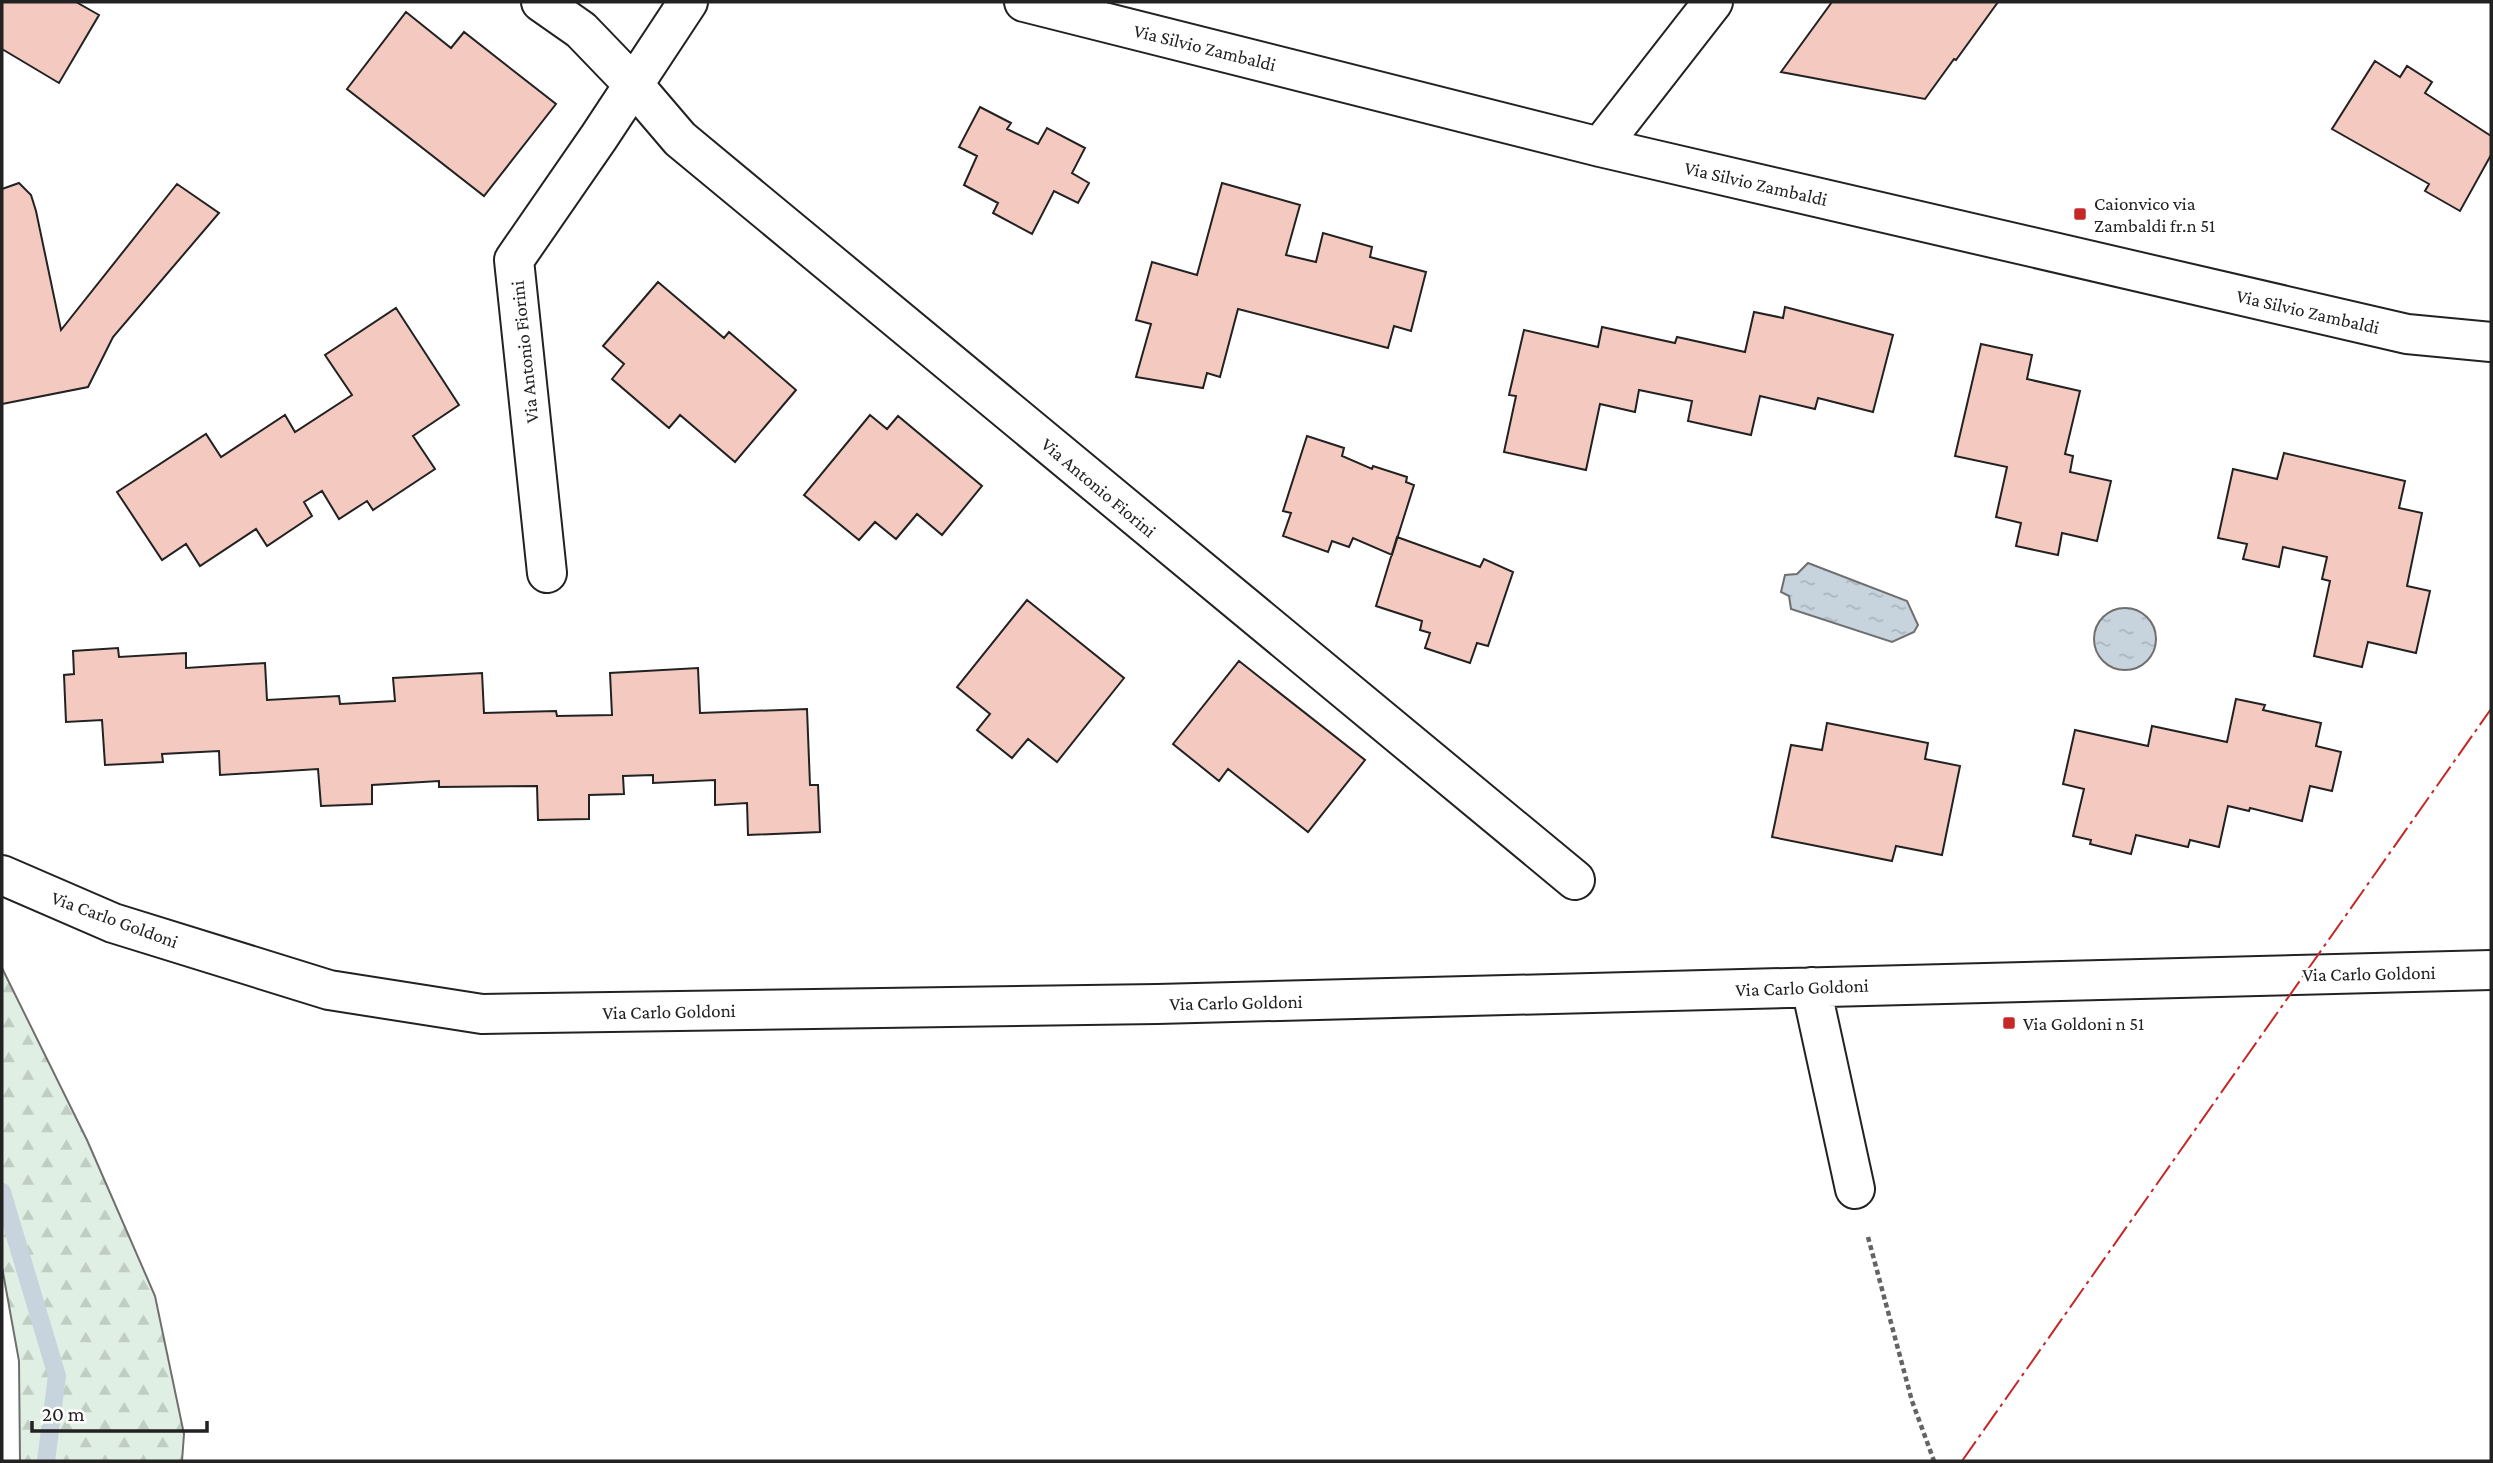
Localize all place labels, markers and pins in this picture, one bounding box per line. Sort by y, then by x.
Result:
place label: Caionvico via Zambaldi fr.n 51 [2094,193,2215,236]
marker: Caionvico via Zambaldi fr.n 51 [2072,206,2088,222]
place label: Via Goldoni n 51 [2023,1013,2144,1034]
marker: Via Goldoni n 51 [2001,1015,2017,1031]

